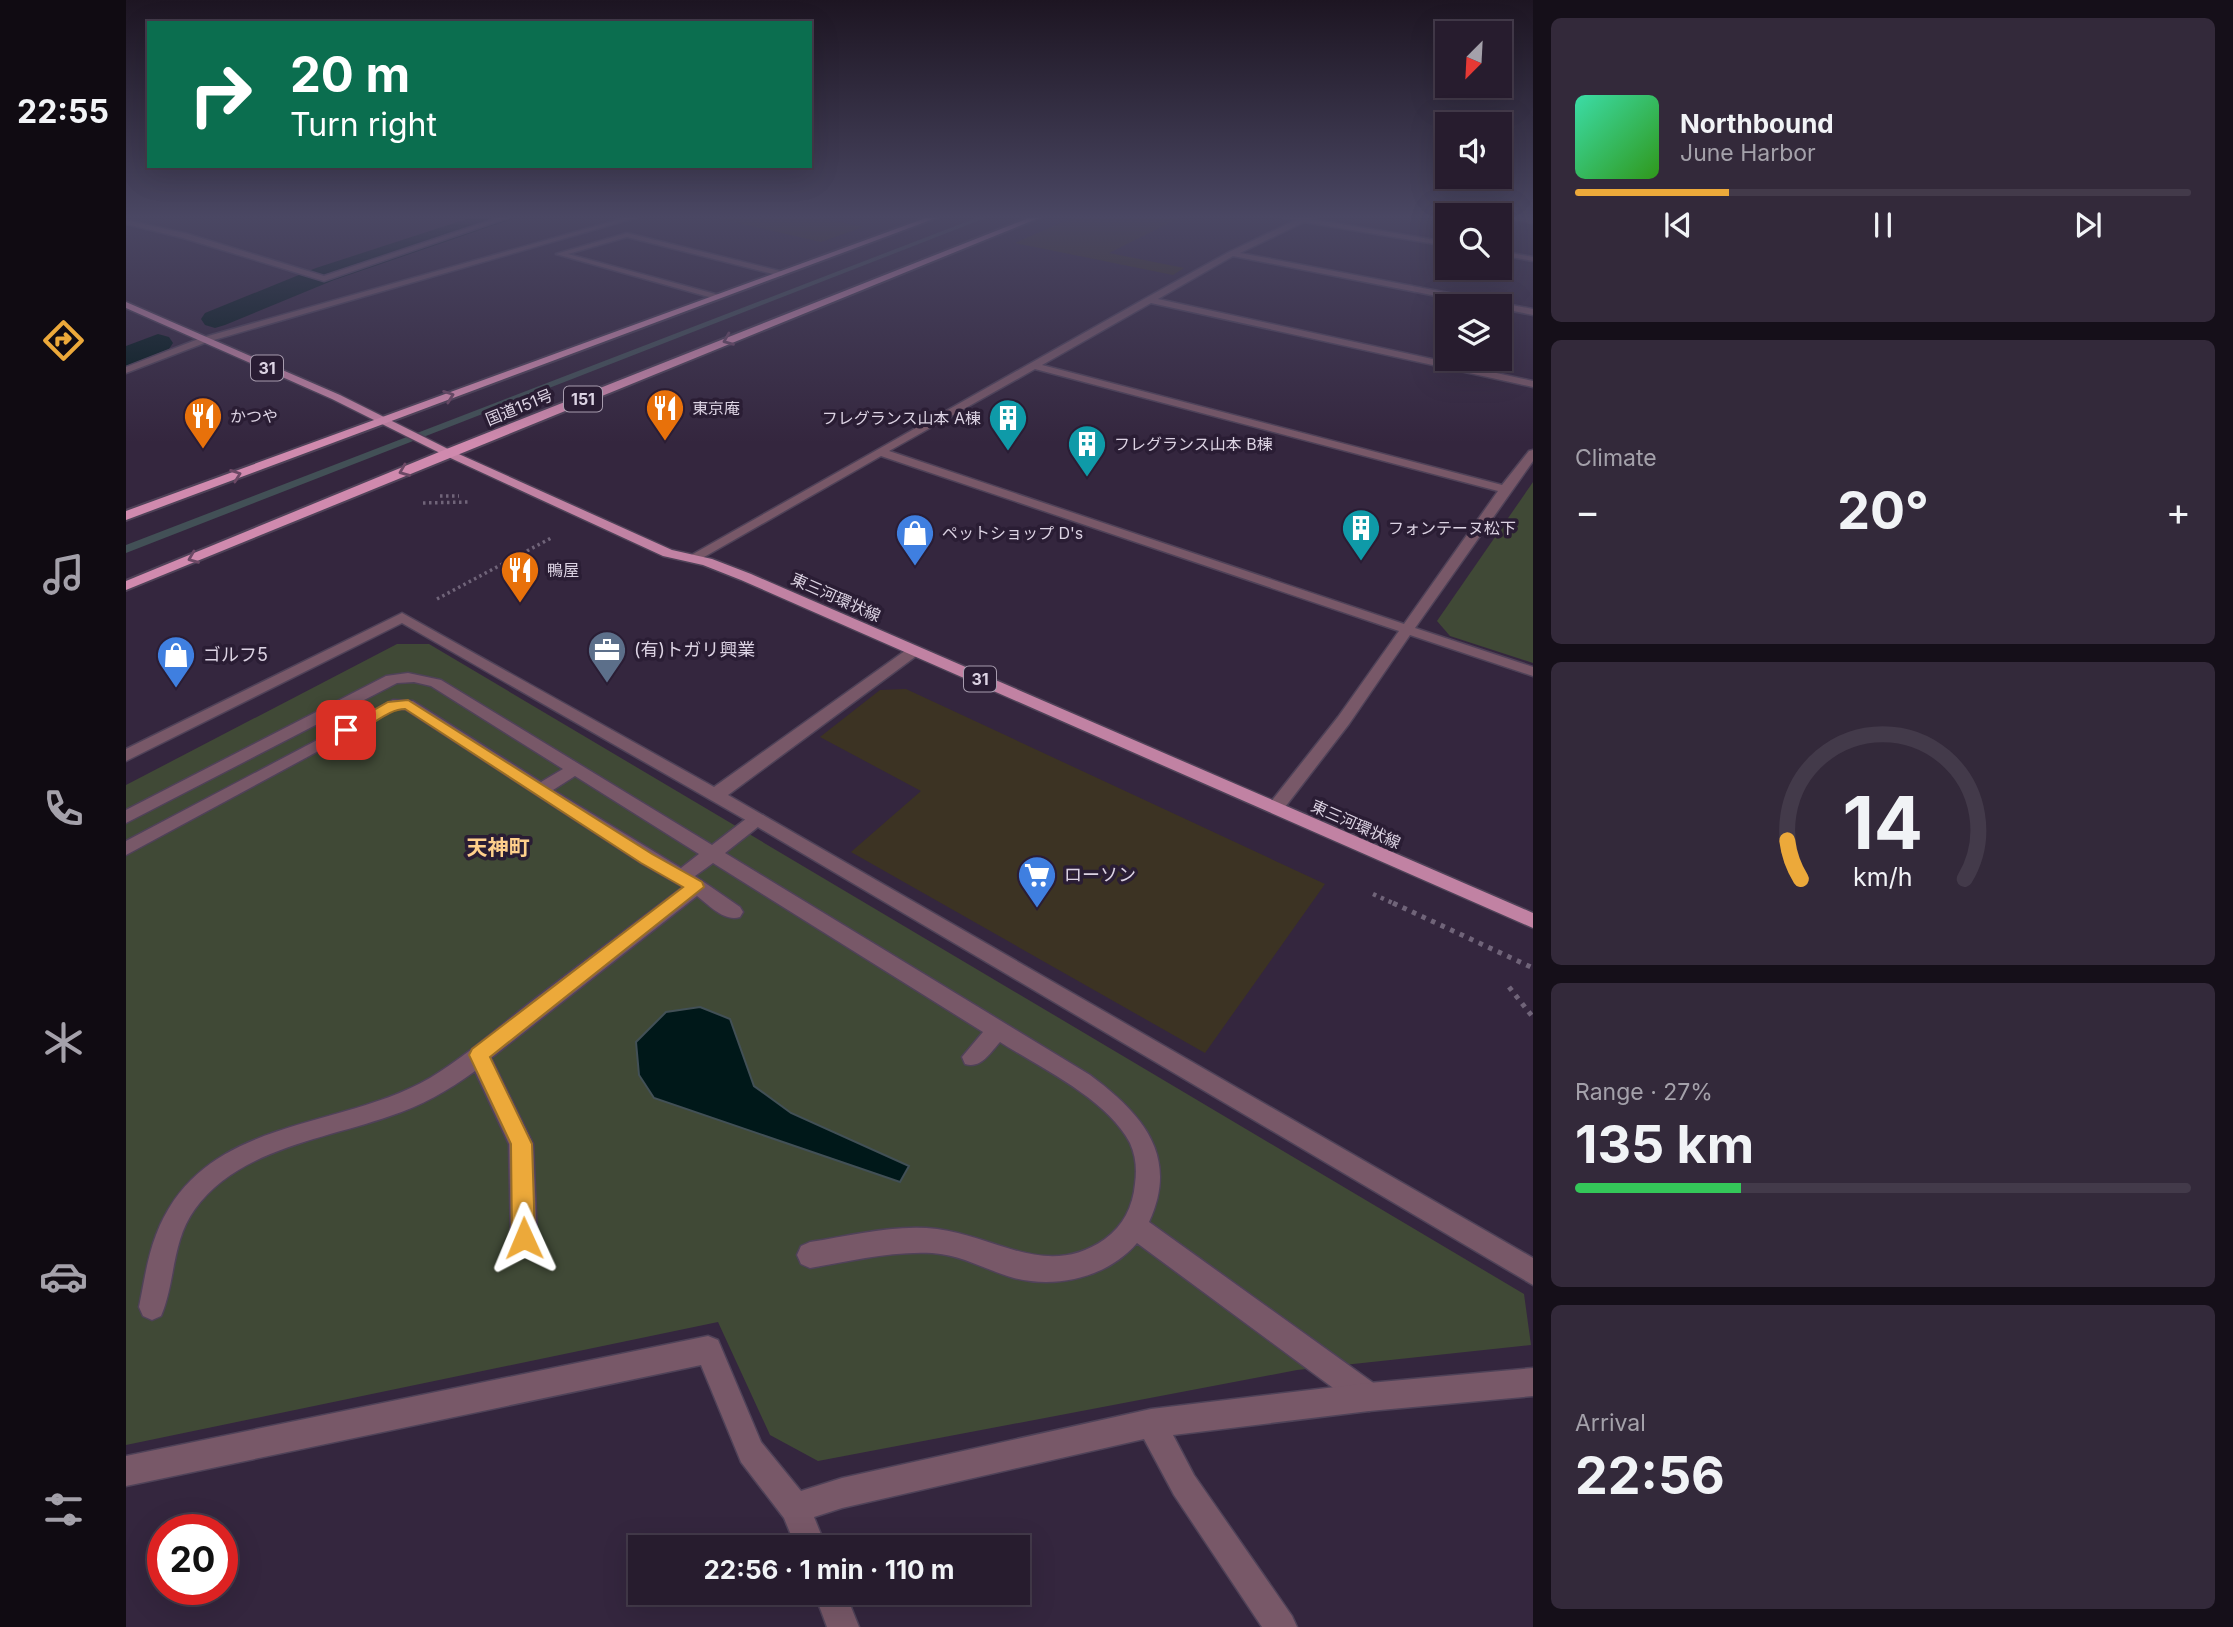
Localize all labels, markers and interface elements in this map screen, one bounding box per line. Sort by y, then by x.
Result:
north arrow [1435,21,1512,98]
map controls [1435,21,1512,371]
text: 20 m [290,45,410,104]
icon: right [175,49,266,140]
text: 22:55 [17,92,109,131]
text: Turn right [290,105,437,144]
text: Northbound [1680,108,1834,139]
button: sound [1435,112,1512,189]
text: June Harbor [1680,139,1816,167]
button: search [1435,203,1512,280]
icon: previous [1659,206,1697,244]
icon: pause [1864,206,1902,244]
icon: next [2069,206,2107,244]
button: layers [1435,294,1512,371]
icon: directions [39,316,88,365]
one-way arrow [723,332,735,346]
road number: 31 [251,356,283,380]
street label: 国道151号 [482,384,556,430]
road number: 151 [564,386,602,412]
restaurant icon: 東京庵 [644,387,686,442]
one-way arrow [443,390,455,404]
restaurant icon: かつや [182,395,224,450]
building icon: フレグランス山本 A棟 [987,397,1029,452]
place label: 東京庵 [692,398,740,418]
place label: かつや [230,406,278,426]
place label: フレグランス山本 A棟 [822,408,981,428]
building icon: フレグランス山本 B棟 [1066,423,1108,478]
place label: フレグランス山本 B棟 [1114,434,1273,454]
text: Climate [1575,444,1657,472]
one-way arrow [398,463,410,477]
one-way arrow [229,469,241,483]
text: 20° [1837,479,1929,542]
text: − [1575,488,1600,534]
text: + [2166,488,2191,534]
building icon: フォンテーヌ松下 [1340,507,1382,562]
shop icon: ペットショップ D's [894,512,936,567]
place label: フォンテーヌ松下 [1388,518,1516,538]
place label: ペットショップ D's [942,523,1083,543]
restaurant icon: 鴨屋 [499,549,541,604]
icon: music [39,550,88,599]
one-way arrow [188,550,201,564]
place label: 鴨屋 [547,560,579,580]
street label: 東三河環状線 [788,568,884,626]
office icon: (有)トガリ興業 [586,629,628,684]
shop icon: ゴルフ5 [155,634,197,689]
place label: (有)トガリ興業 [634,639,755,660]
place label: ゴルフ5 [203,644,268,665]
road number: 31 [964,666,996,692]
pin [316,700,376,760]
icon: arrive [327,711,365,749]
text: 14 [1843,779,1923,868]
icon: phone [39,784,88,833]
street label: 東三河環状線 [1308,795,1404,853]
district label: 天神町 [467,835,530,860]
supermarket icon: ローソン [1016,854,1058,909]
text: km/h [1853,862,1913,892]
place label: ローソン [1064,864,1136,885]
icon: climate [39,1018,88,1067]
text: Range · 27% [1575,1078,1713,1106]
text: 135 km [1575,1113,1754,1176]
position arrow [487,1201,561,1275]
icon: car [39,1252,88,1301]
text: Arrival [1575,1409,1646,1437]
text: 22:56 [1575,1444,1725,1507]
icon: filters [39,1485,88,1534]
speed limit sign: 20 [147,1514,238,1605]
text: 22:56 · 1 min · 110 m [703,1554,955,1585]

